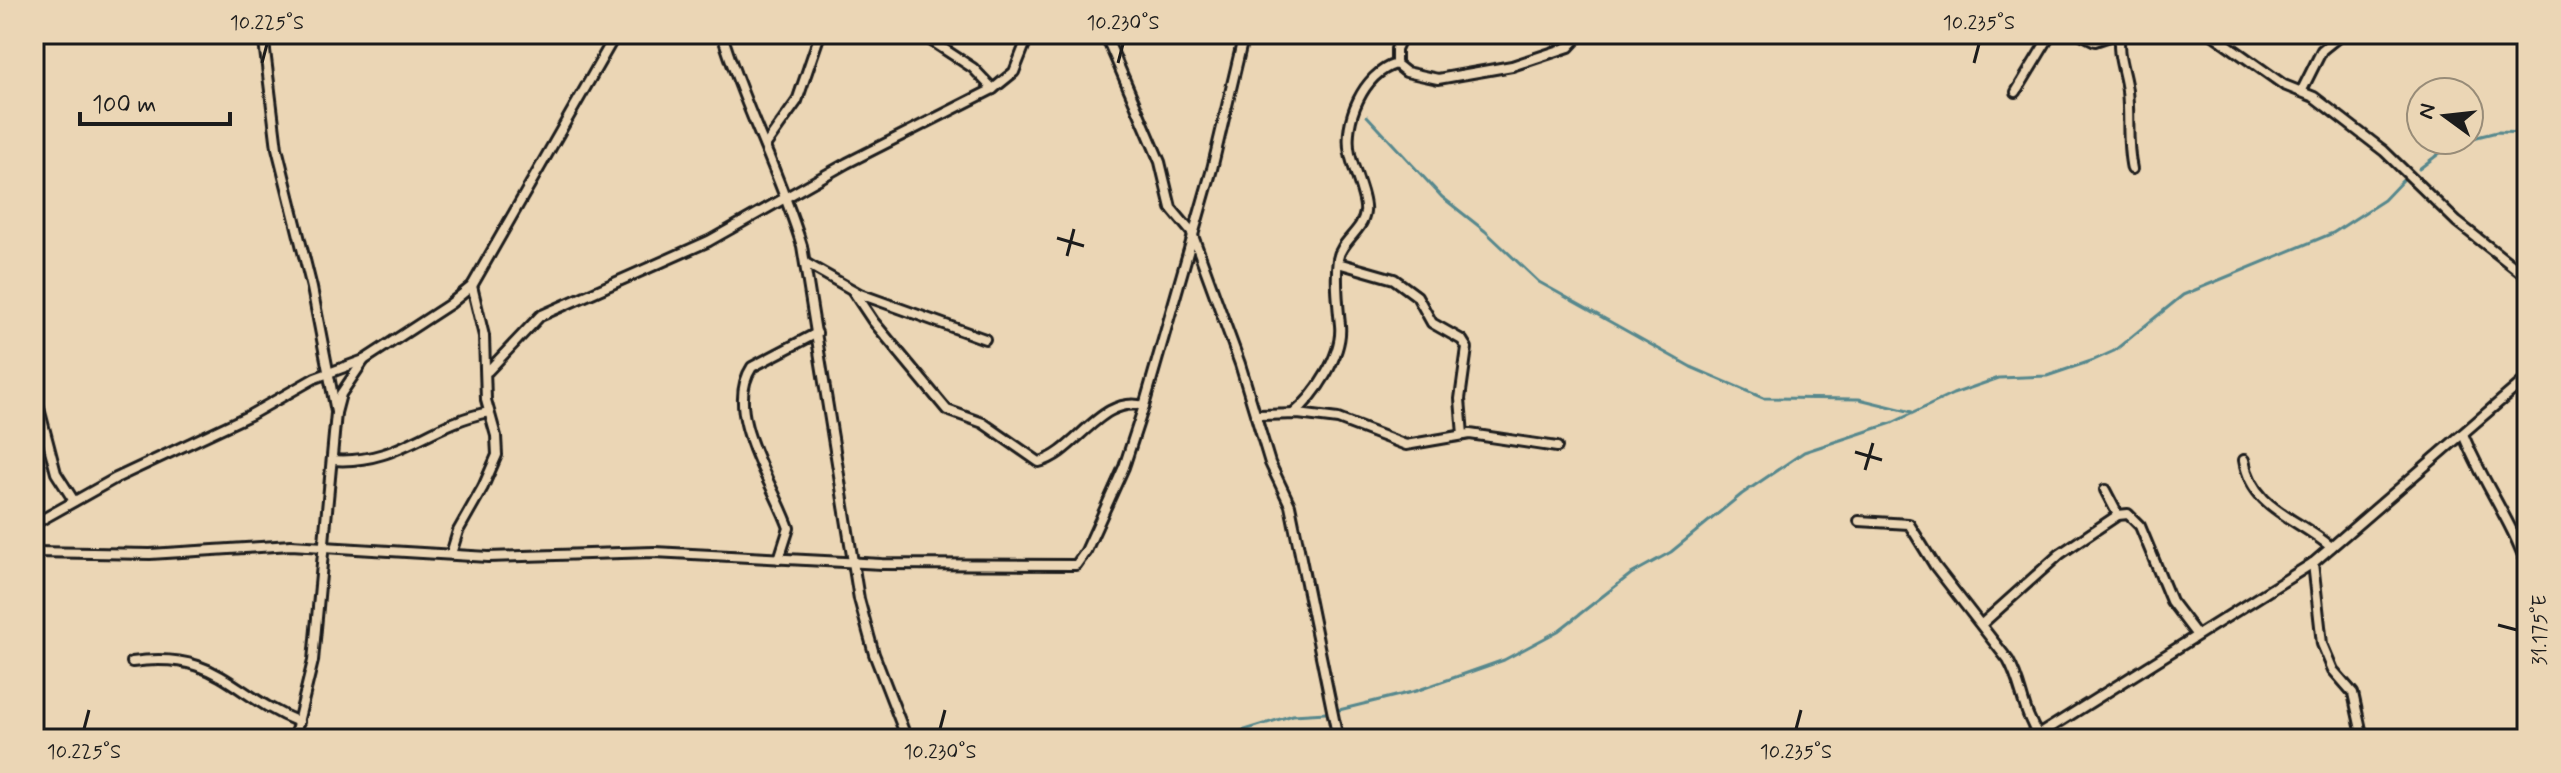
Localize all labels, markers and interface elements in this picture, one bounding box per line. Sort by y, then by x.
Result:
text: 10.225°S [230,10,304,37]
text: 10.230°S [1086,10,1160,37]
text: 10.235°S [1943,10,2015,37]
scale bar [80,76,230,126]
north arrow [2405,76,2485,156]
text: 100 m [92,90,156,121]
text: N [2412,101,2443,122]
text: 31.175°E [2527,595,2554,665]
text: 10.225°S [47,739,121,766]
text: 10.230°S [903,739,977,766]
text: 10.235°S [1760,739,1832,766]

